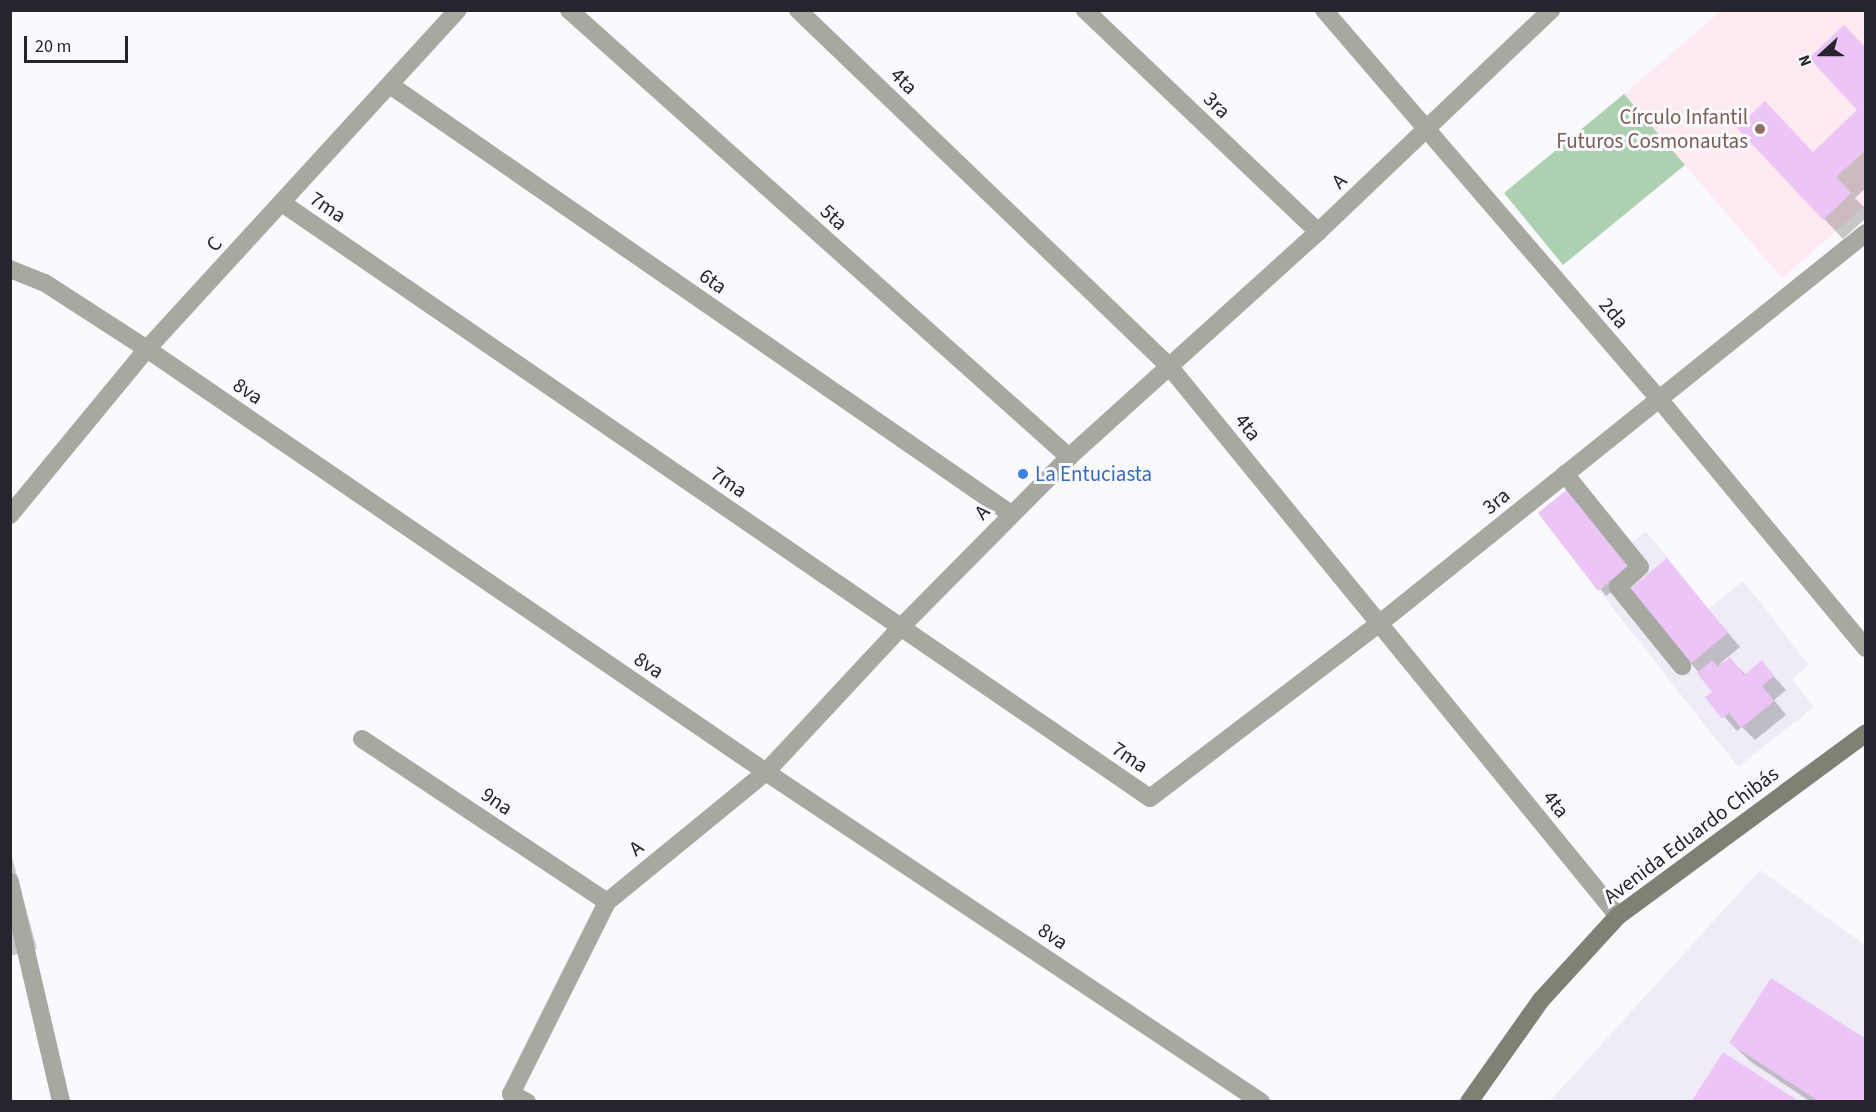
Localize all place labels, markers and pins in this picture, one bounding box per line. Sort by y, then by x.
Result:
place label: Círculo Infantil Futuros Cosmonautas [1556,104,1748,154]
marker: Círculo Infantil Futuros Cosmonautas [1753,122,1767,136]
place label: La Entuciasta [1035,461,1152,487]
marker: La Entuciasta [1016,467,1030,481]

